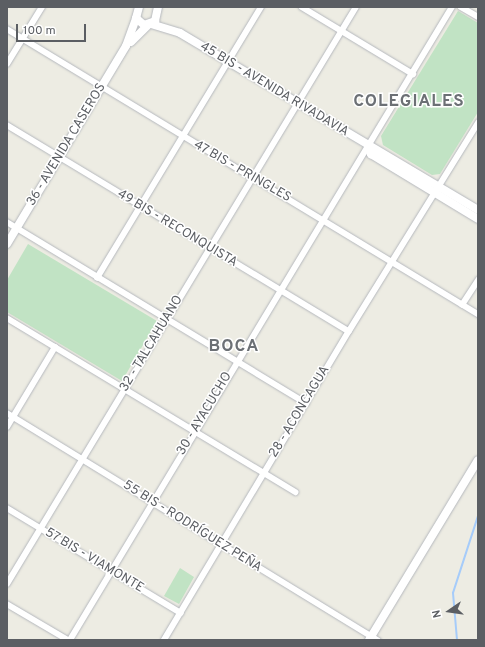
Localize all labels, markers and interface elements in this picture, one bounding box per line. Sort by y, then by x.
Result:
scale bar [18,16,88,42]
text: 100 m [23,23,56,39]
street label: 45 BIS - AVENIDA RIVADAVIA [196,39,352,141]
street label: 36 - AVENIDA CASEROS [24,80,110,210]
district label: COLEGIALES [353,93,465,113]
street label: 47 BIS - PRINGLES [190,138,294,206]
street label: 49 BIS - RECONQUISTA [114,187,240,271]
street label: 32 - TALCAHUANO [117,293,187,395]
district label: BOCA [209,338,259,358]
street label: 28 - ACONCAGUA [266,363,334,461]
street label: 30 - AYACUCHO [174,369,236,459]
street label: 55 BIS - RODRÍGUEZ PEÑA [120,478,264,576]
street label: 57 BIS - VIAMONTE [41,525,147,597]
north arrow [429,591,469,631]
text: N [430,608,445,619]

